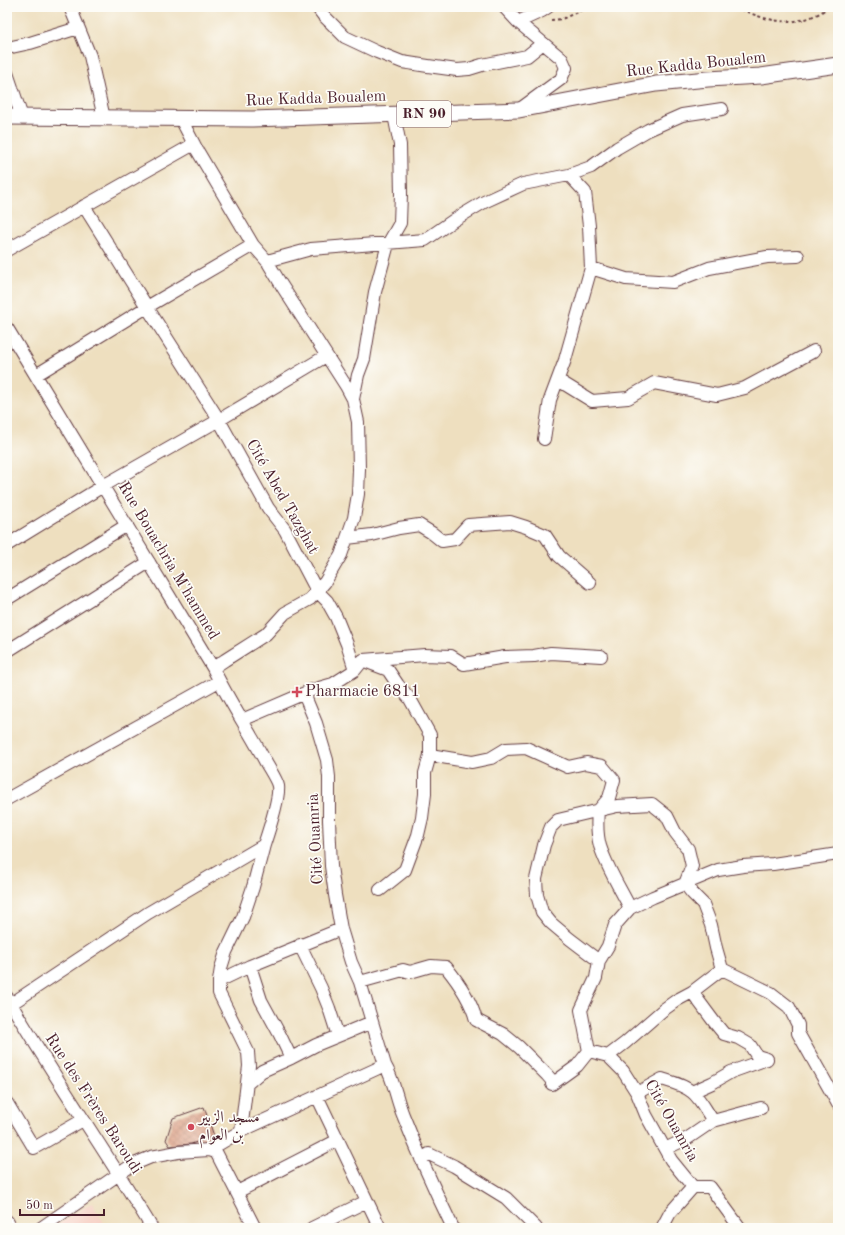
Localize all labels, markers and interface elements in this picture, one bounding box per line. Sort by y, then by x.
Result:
street label: Rue Kadda Boualem [625,50,767,80]
street label: Rue Kadda Boualem [245,89,387,109]
road number: RN 90 [397,101,451,127]
street label: Cité Abed Tazghat [243,437,321,557]
street label: Rue Bouachria M'hammed [114,479,222,643]
place label: Pharmacie 6811 [305,684,420,700]
marker: Pharmacie 6811 [292,687,302,697]
street label: Cité Ouamria [306,793,326,885]
street label: Rue des Frères Baroudi [42,1031,144,1177]
street label: Cité Ouamria [641,1077,701,1165]
place label: مسجد الزبير بن العوام [197,1109,260,1149]
marker: مسجد الزبير بن العوام [186,1122,196,1132]
scale bar [20,1191,104,1217]
text: 50 m [26,1199,53,1212]

